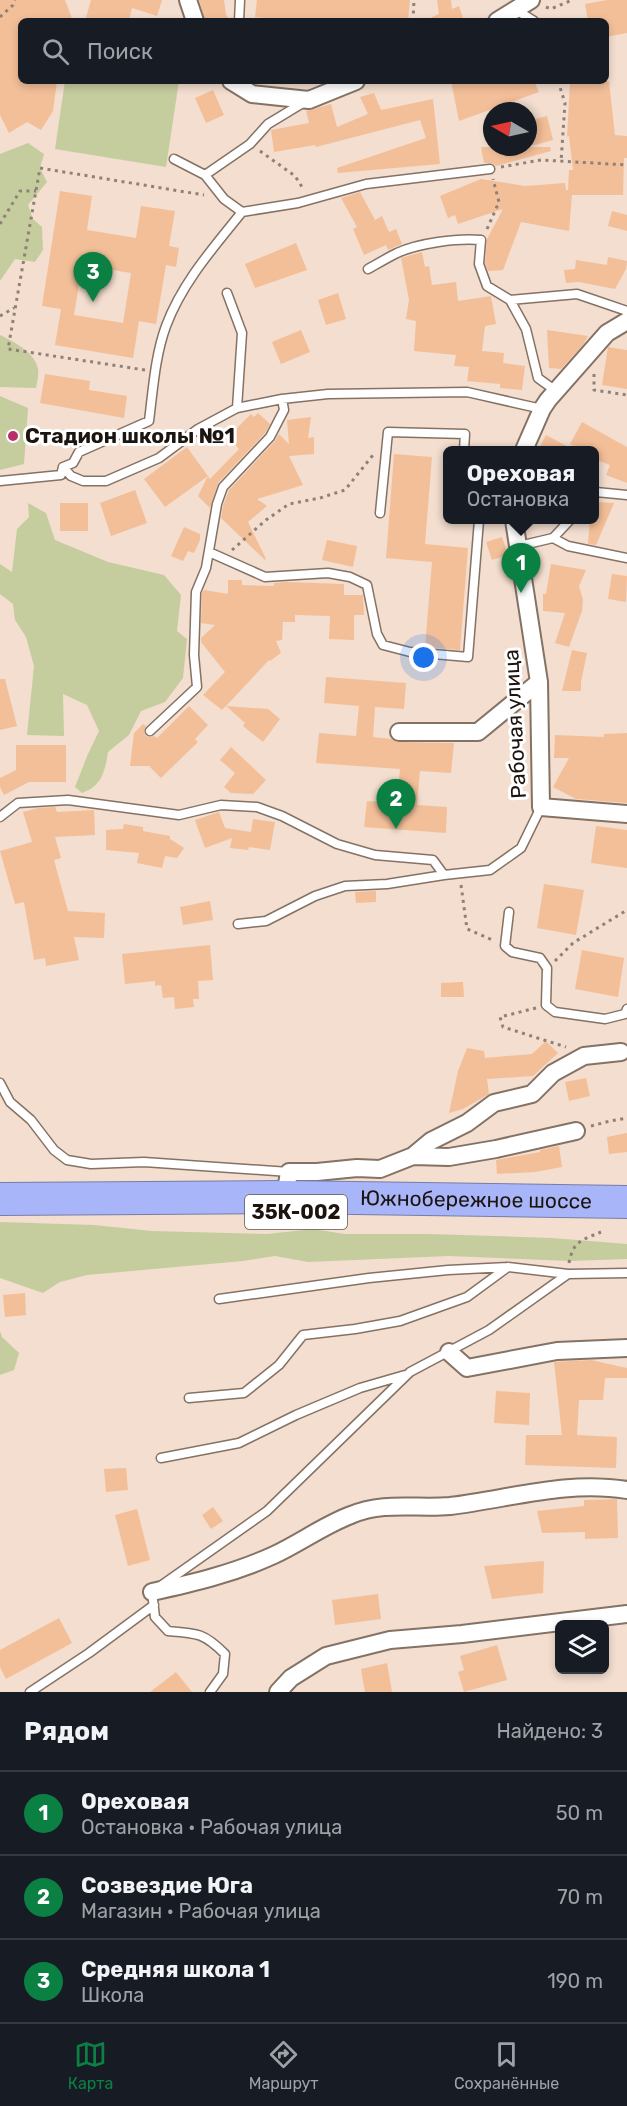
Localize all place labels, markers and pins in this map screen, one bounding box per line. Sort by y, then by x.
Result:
pin: 3 [74,252,112,302]
place label: Стадион школы №1 [25,423,235,448]
marker: Стадион школы №1 [6,429,20,443]
pin: 1 [502,544,540,593]
pin: 2 [376,780,416,829]

